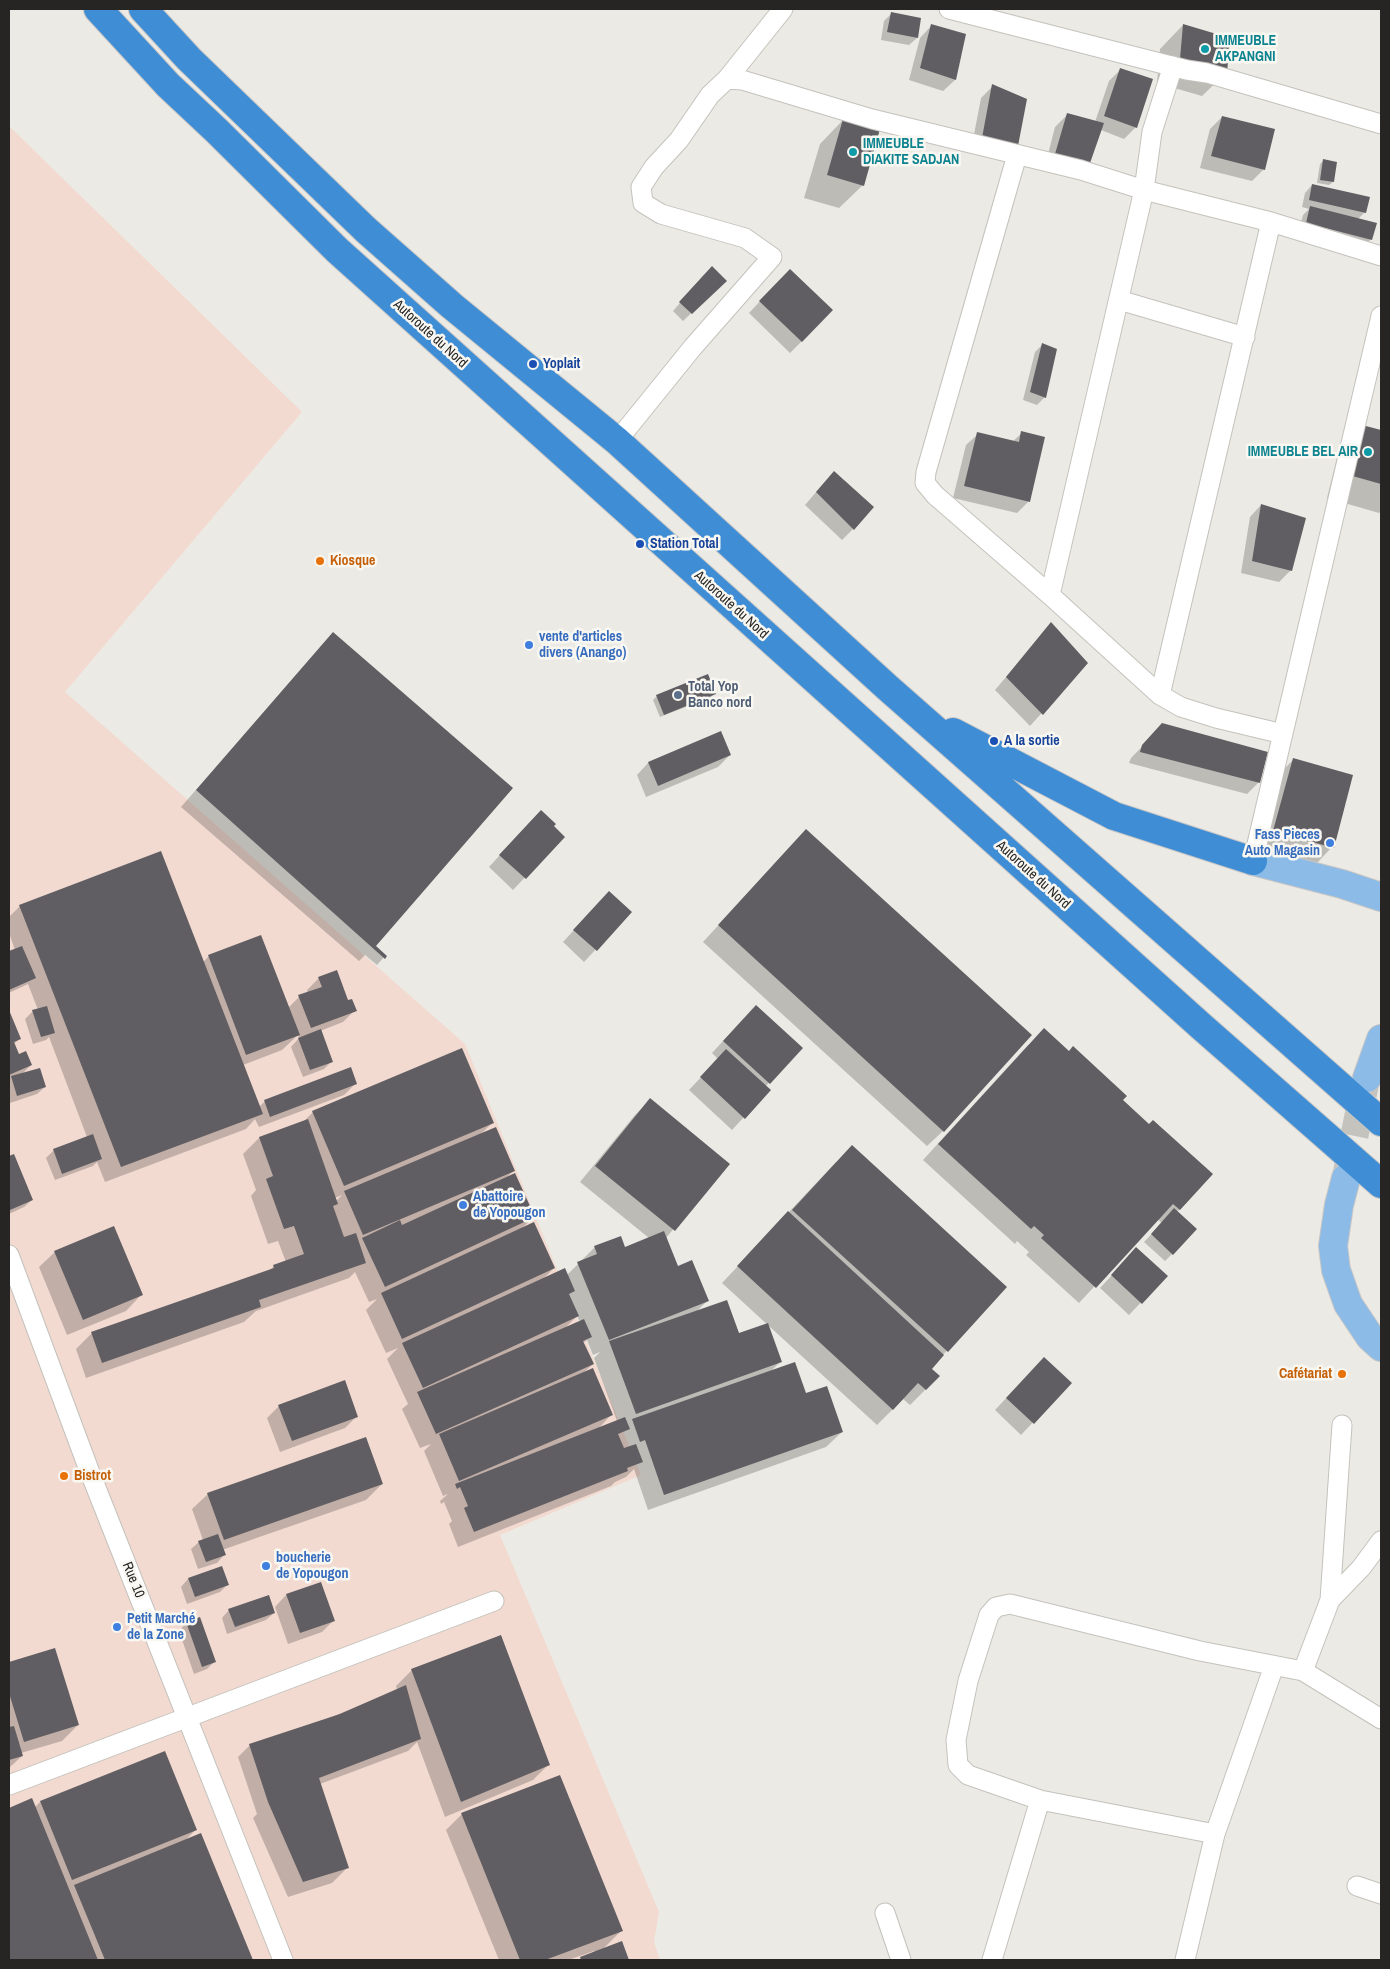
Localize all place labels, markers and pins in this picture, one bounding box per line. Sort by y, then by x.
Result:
place label: IMMEUBLE AKPANGNI [1215,33,1276,65]
marker: IMMEUBLE AKPANGNI [1199,43,1211,55]
place label: IMMEUBLE DIAKITE SADJAN [863,136,959,168]
marker: IMMEUBLE DIAKITE SADJAN [847,146,859,158]
place label: Yoplait [543,356,580,372]
marker: Yoplait [527,358,539,370]
place label: IMMEUBLE BEL AIR [1248,444,1358,460]
marker: IMMEUBLE BEL AIR [1362,446,1374,458]
place label: Station Total [650,536,719,552]
marker: Station Total [634,538,646,550]
place label: Kiosque [330,553,375,569]
marker: Kiosque [314,555,326,567]
place label: vente d'articles divers (Anango) [539,629,626,662]
marker: vente d'articles divers (Anango) [523,639,535,651]
place label: Total Yop Banco nord [688,679,752,712]
marker: Total Yop Banco nord [672,689,684,701]
place label: A la sortie [1004,733,1060,749]
marker: A la sortie [988,735,1000,747]
place label: Fass Pieces Auto Magasin [1245,827,1320,860]
marker: Fass Pieces Auto Magasin [1324,837,1336,849]
place label: Abattoire de Yopougon [473,1189,546,1222]
marker: Abattoire de Yopougon [457,1199,469,1211]
place label: Cafétariat [1279,1366,1332,1382]
marker: Cafétariat [1336,1368,1348,1380]
place label: Bistrot [74,1468,111,1484]
marker: Bistrot [58,1470,70,1482]
place label: boucherie de Yopougon [276,1550,349,1582]
marker: boucherie de Yopougon [260,1560,272,1572]
place label: Petit Marché de la Zone [127,1611,195,1644]
marker: Petit Marché de la Zone [111,1621,123,1633]

